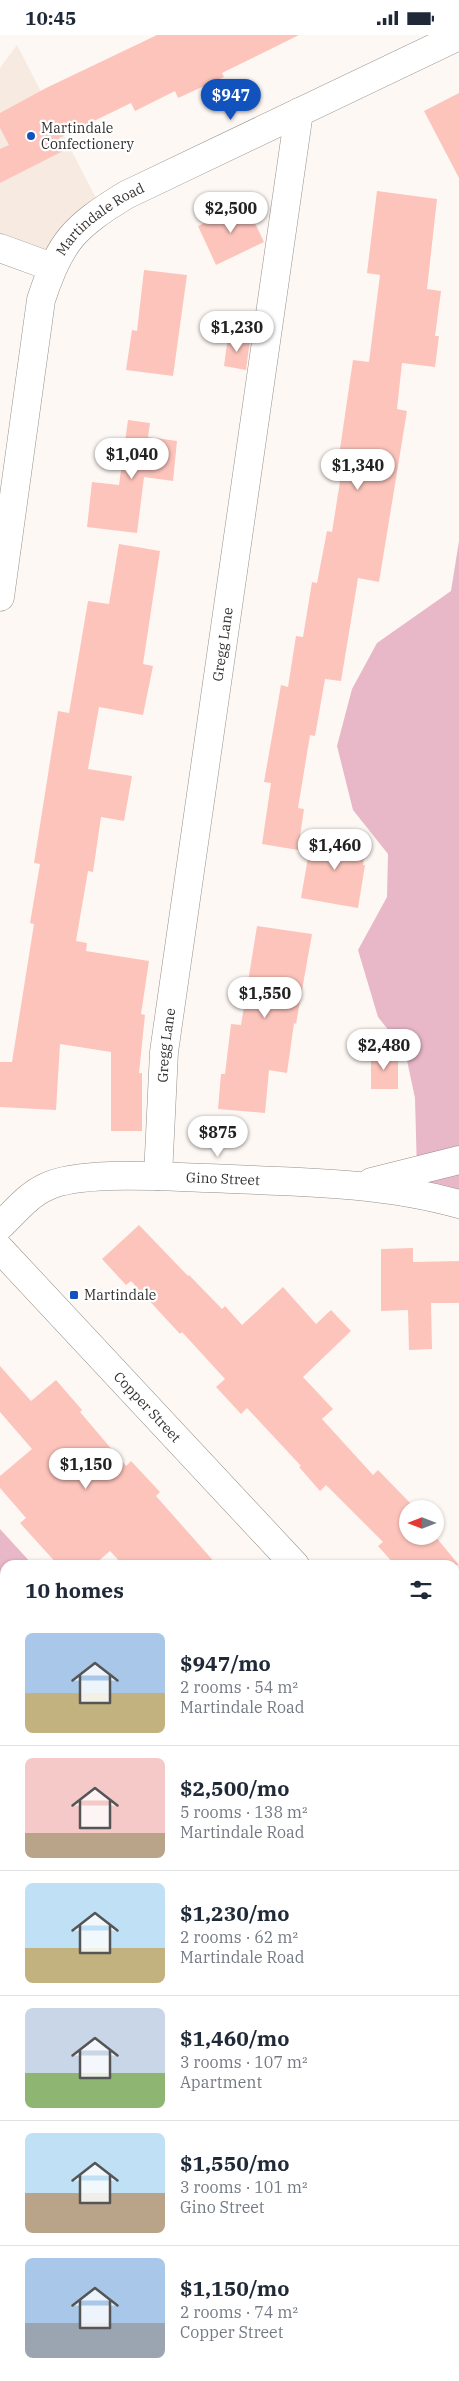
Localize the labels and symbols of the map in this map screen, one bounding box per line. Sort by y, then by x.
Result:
pin: $947 [201,79,261,121]
place label: Martindale Confectionery [41,119,135,153]
marker: Martindale Confectionery [25,130,37,142]
street label: Martindale Road [52,178,148,259]
pin: $2,500 [190,191,272,234]
pin: $1,230 [196,311,278,353]
pin: $1,040 [91,437,173,480]
pin: $1,340 [317,449,399,491]
street label: Gregg Lane [208,606,237,683]
pin: $1,460 [294,829,376,871]
pin: $1,550 [224,977,306,1019]
street label: Gregg Lane [154,1007,179,1083]
pin: $2,480 [343,1029,425,1071]
pin: $875 [188,1115,248,1158]
street label: Gino Street [186,1168,260,1189]
place label: Martindale [84,1286,156,1304]
marker: Martindale [68,1289,80,1301]
street label: Copper Street [110,1368,185,1446]
pin: $1,150 [45,1447,127,1490]
north arrow [399,1500,444,1545]

